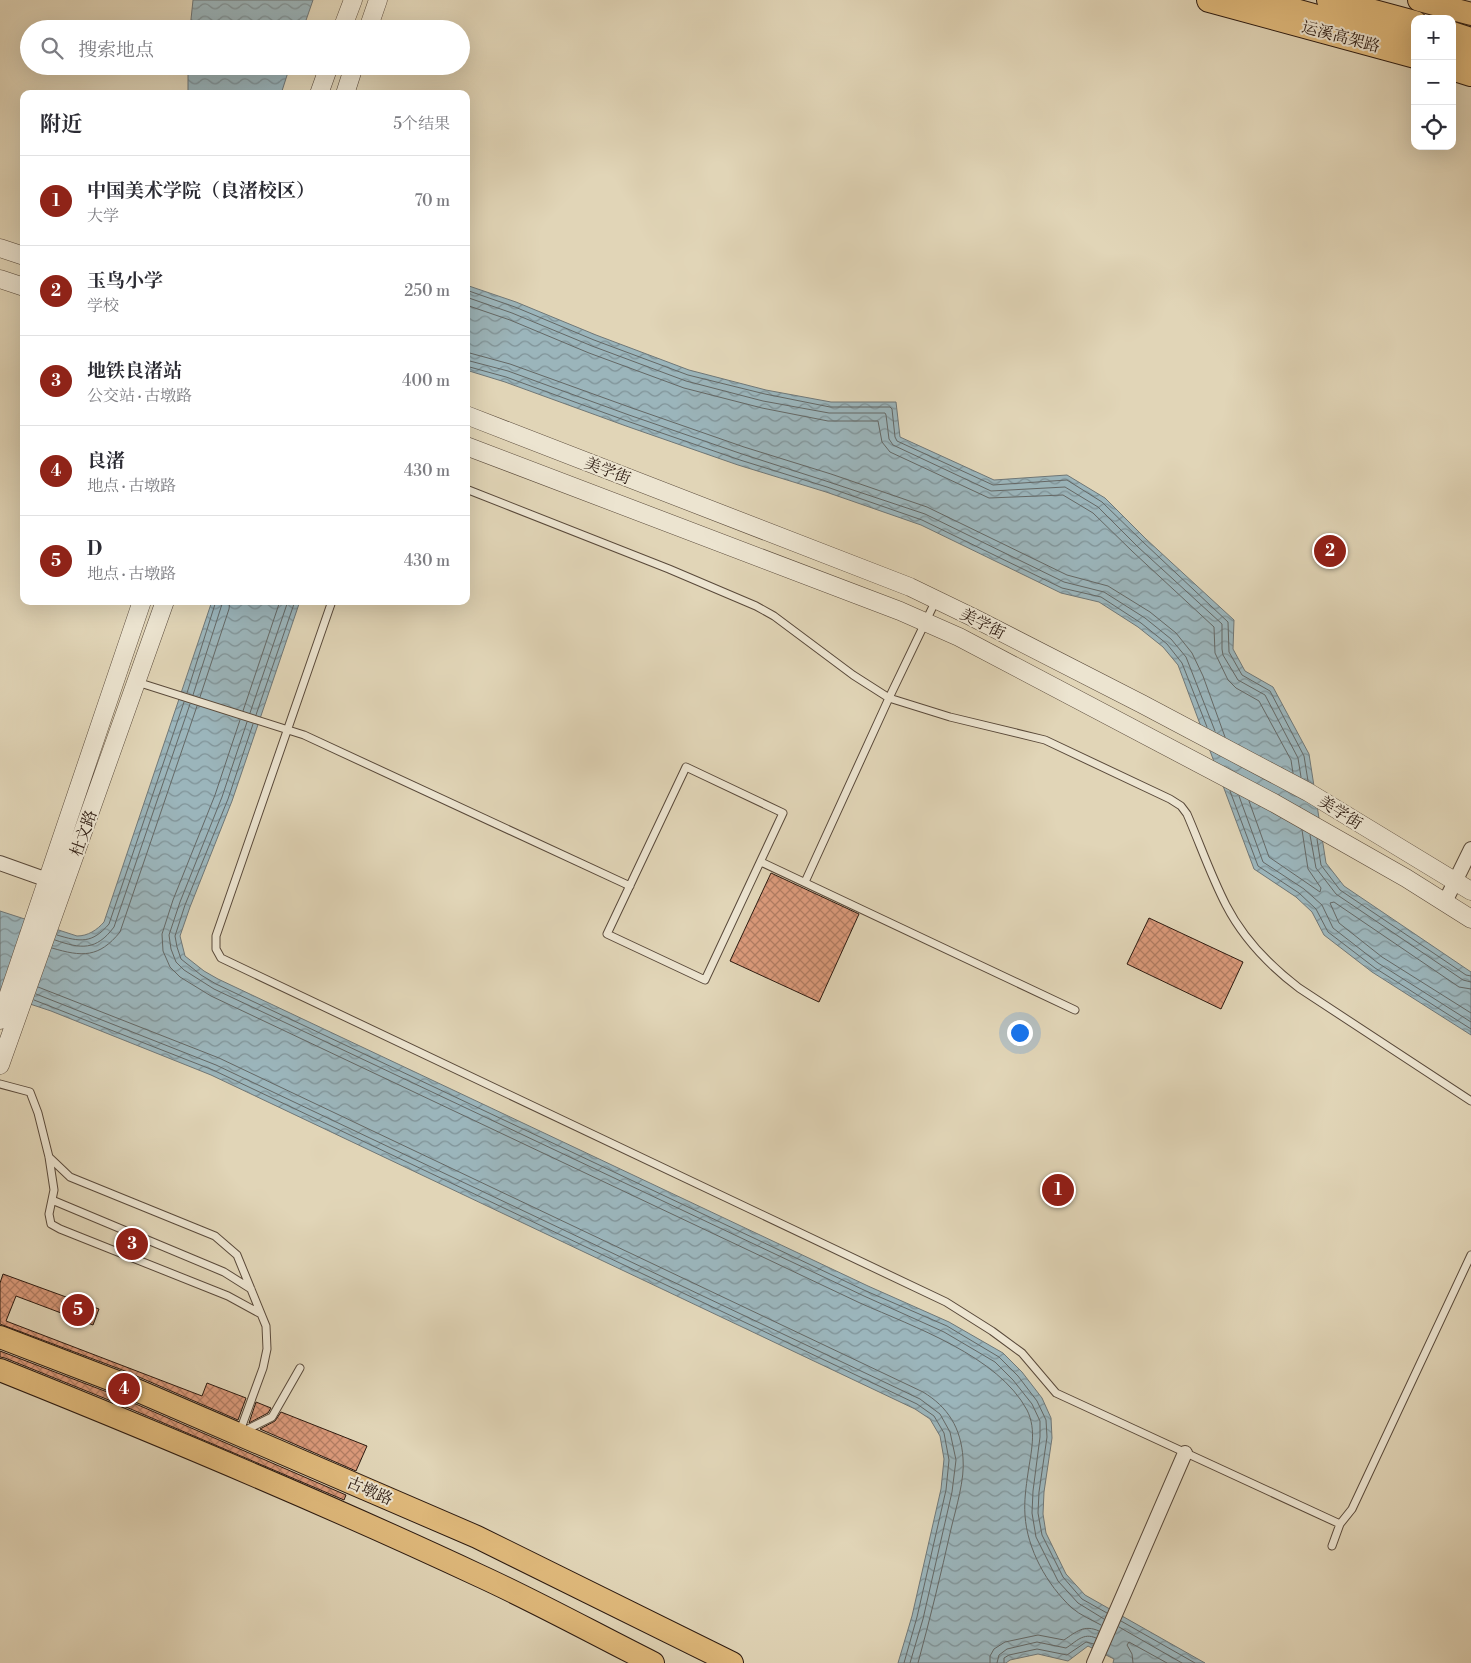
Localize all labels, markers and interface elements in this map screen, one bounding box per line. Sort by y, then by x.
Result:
map controls [1411,15,1456,150]
button: + [1411,15,1456,60]
street label: 运溪高架路 [1300,17,1382,57]
search box [20,20,470,75]
icon: search [38,34,66,62]
text: 搜索地点 [78,38,154,62]
button: − [1411,60,1456,105]
button: locate [1411,105,1456,150]
text: 附近 [40,112,82,138]
text: 5个结果 [393,114,450,134]
text: 中国美术学院（良渚校区） [87,179,315,203]
text: 1 [52,191,60,211]
text: 70 m [414,191,450,211]
text: 大学 [87,206,119,226]
text: 玉鸟小学 [87,269,163,293]
text: 2 [51,281,61,301]
text: 250 m [404,281,450,301]
text: 学校 [87,296,119,316]
text: 地铁良渚站 [87,359,182,383]
text: 3 [51,371,61,391]
text: 400 m [402,371,450,391]
text: 公交站 · 古墩路 [87,386,192,406]
text: 良渚 [87,449,125,473]
street label: 美学街 [582,453,634,489]
text: 4 [51,461,61,481]
text: 430 m [404,461,450,481]
text: 地点 · 古墩路 [87,476,176,496]
pin: 2 [1314,532,1346,570]
text: D [87,537,102,561]
text: 5 [51,551,61,571]
text: 430 m [404,551,450,571]
text: 地点 · 古墩路 [87,564,176,584]
street label: 美学街 [957,604,1008,644]
street label: 美学街 [1315,792,1366,834]
street label: 杜文路 [66,807,102,859]
your location [1007,1020,1033,1046]
pin: 1 [1042,1171,1074,1209]
pin: 3 [116,1225,148,1263]
pin: 5 [62,1291,94,1329]
pin: 4 [108,1370,140,1408]
street label: 古墩路 [344,1472,396,1510]

